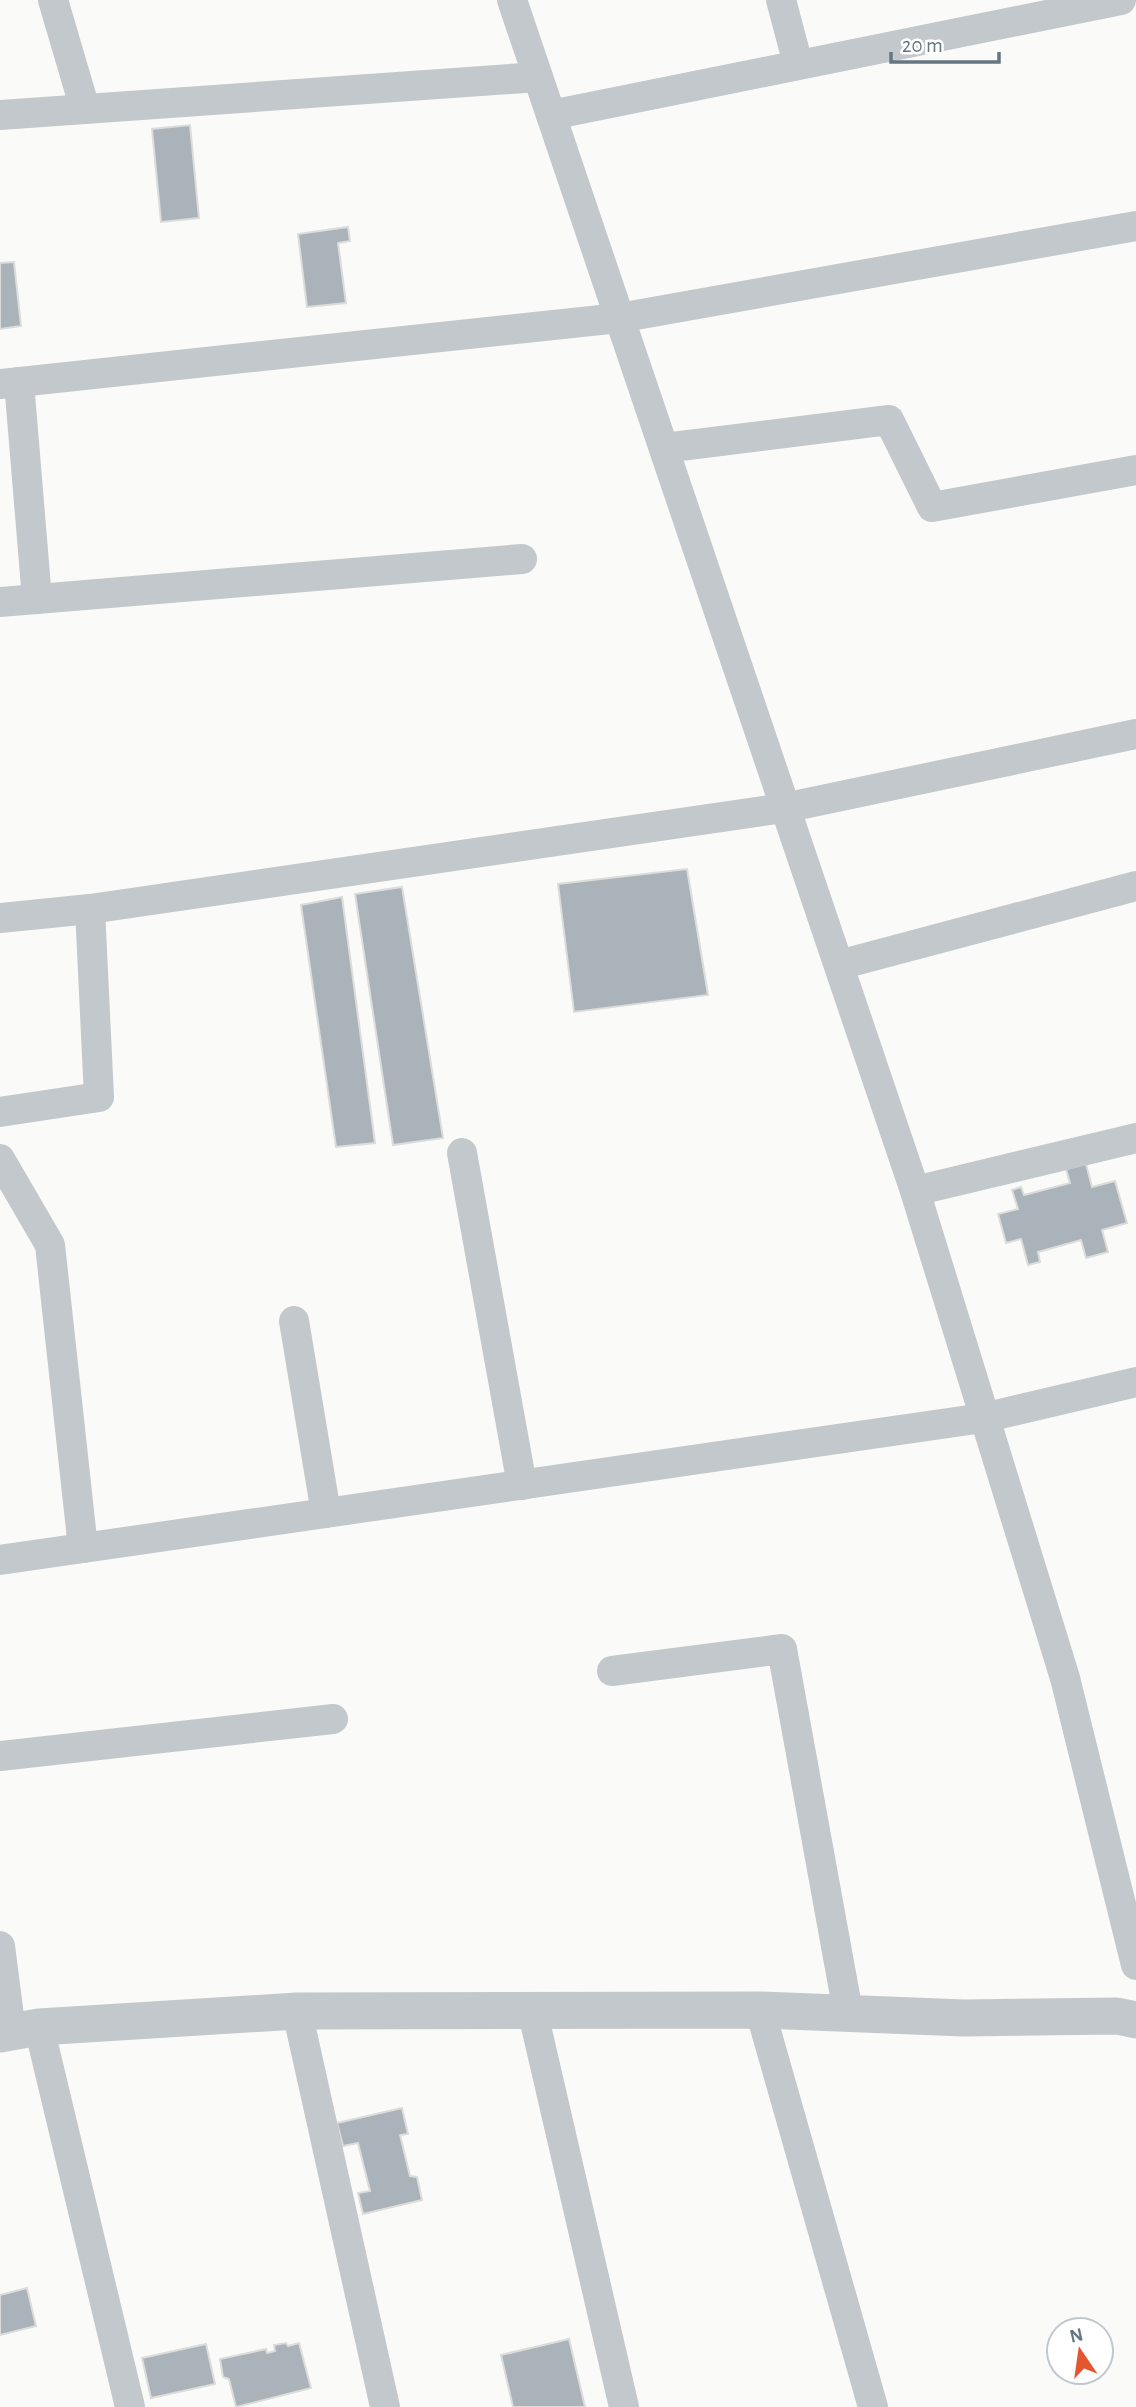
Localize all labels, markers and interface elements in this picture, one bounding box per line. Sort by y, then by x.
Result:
scale bar [891,21,1000,65]
text: 20 m [902,35,943,56]
north arrow [1045,2316,1115,2386]
text: N [1068,2325,1085,2347]

